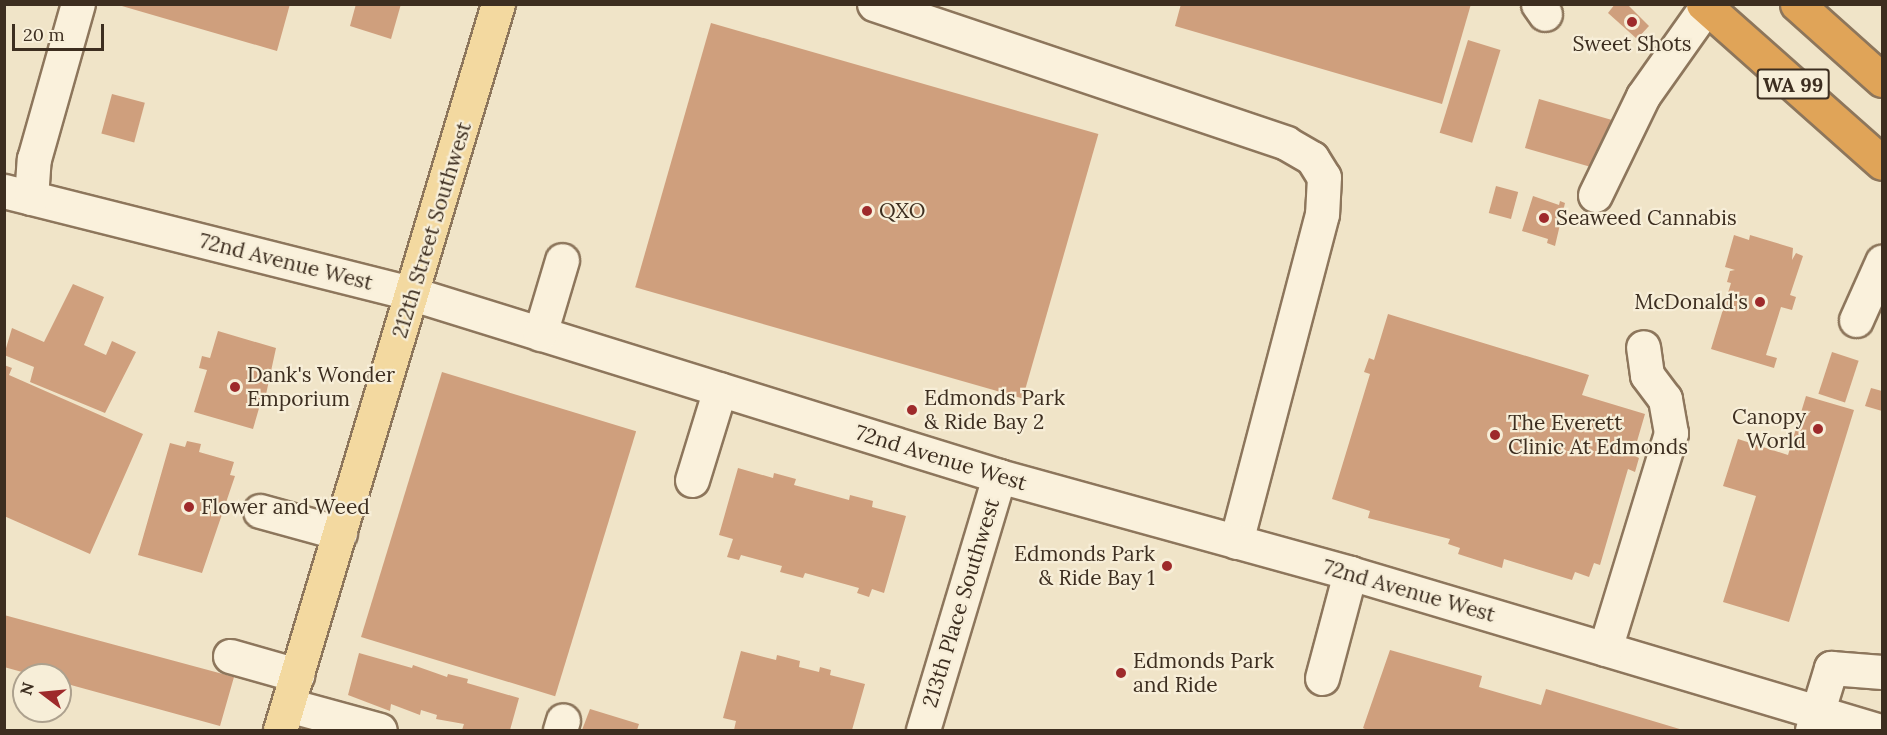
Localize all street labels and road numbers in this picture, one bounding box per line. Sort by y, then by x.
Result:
road number: WA 99 [1756,67,1830,101]
street label: 212th Street Southwest [387,119,477,341]
street label: 72nd Avenue West [197,228,375,296]
street label: 72nd Avenue West [852,420,1030,496]
street label: 213th Place Southwest [917,496,1005,710]
street label: 72nd Avenue West [1320,554,1498,628]

